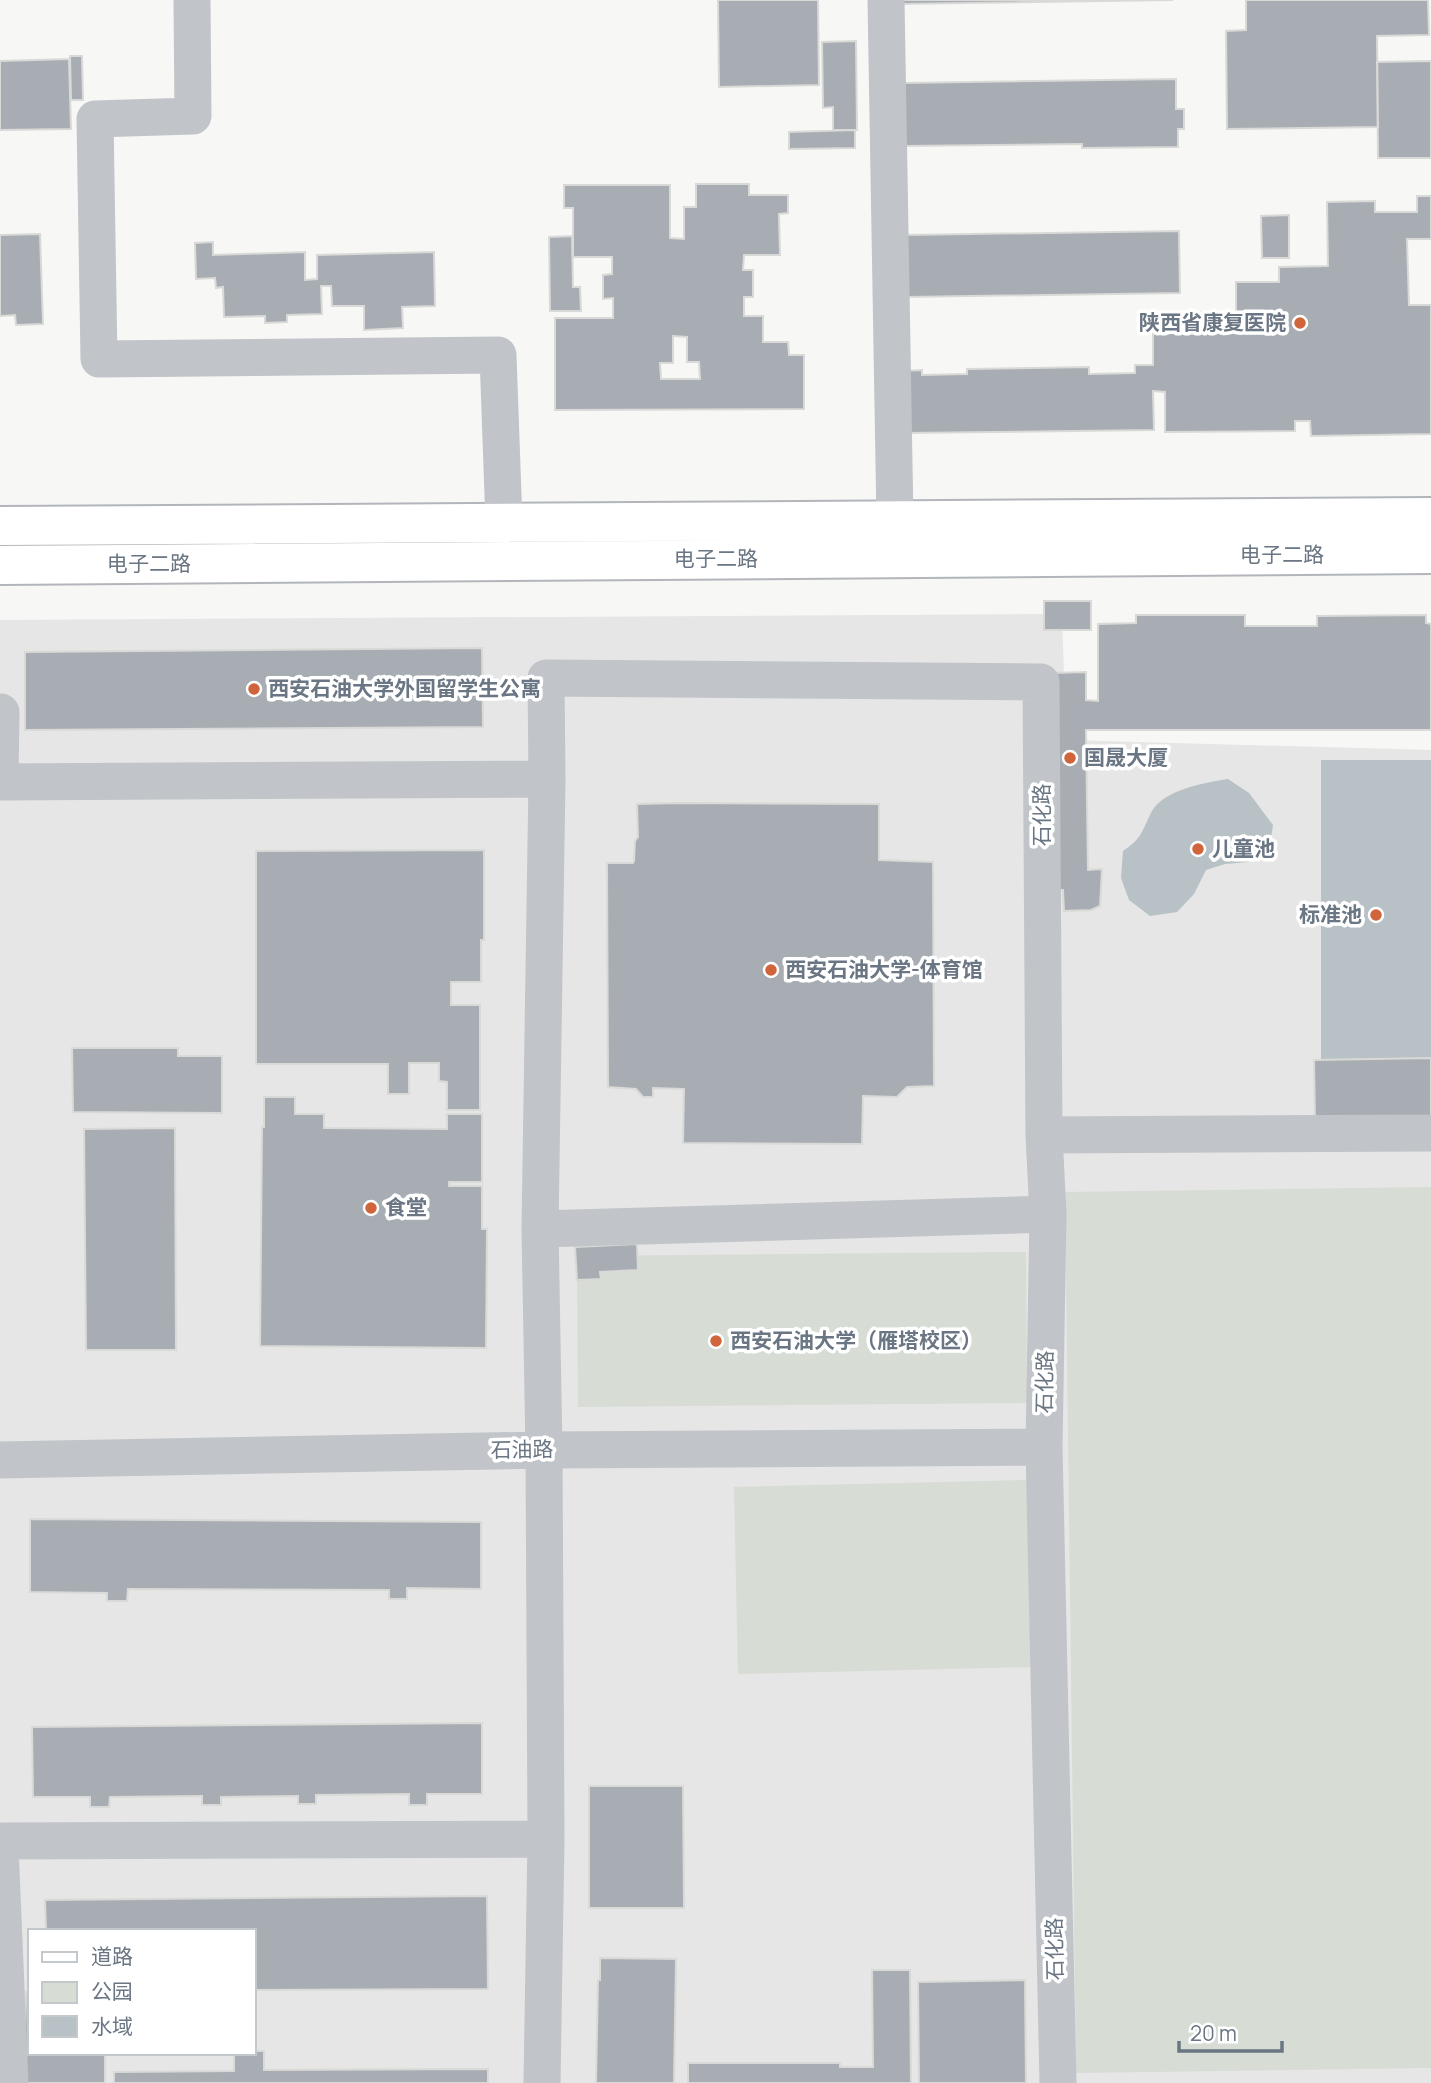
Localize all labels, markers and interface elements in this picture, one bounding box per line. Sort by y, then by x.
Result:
place label: 陕西省康复医院 [1139,308,1286,336]
marker: 陕西省康复医院 [1292,315,1308,331]
street label: 电子二路 [1240,540,1324,568]
street label: 电子二路 [674,544,758,572]
street label: 电子二路 [107,549,191,577]
place label: 西安石油大学外国留学生公寓 [268,674,541,702]
marker: 西安石油大学外国留学生公寓 [246,681,262,697]
place label: 国晟大厦 [1084,743,1168,771]
marker: 国晟大厦 [1062,750,1078,766]
street label: 石化路 [1027,784,1055,847]
place label: 儿童池 [1212,834,1275,862]
marker: 儿童池 [1190,841,1206,857]
place label: 标准池 [1299,900,1362,928]
marker: 标准池 [1368,907,1384,923]
place label: 西安石油大学-体育馆 [785,955,983,983]
marker: 西安石油大学-体育馆 [763,962,779,978]
place label: 食堂 [385,1193,427,1221]
marker: 食堂 [363,1200,379,1216]
place label: 西安石油大学（雁塔校区） [730,1326,982,1354]
marker: 西安石油大学（雁塔校区） [708,1333,724,1349]
street label: 石化路 [1029,1350,1059,1414]
street label: 石油路 [490,1434,554,1464]
street label: 石化路 [1039,1917,1069,1981]
legend [28,1929,256,2055]
text: 道路 [91,1942,133,1970]
text: 公园 [91,1977,133,2005]
scale bar [1179,2010,1282,2054]
text: 水域 [91,2012,133,2040]
text: 20 m [1190,2019,1237,2047]

